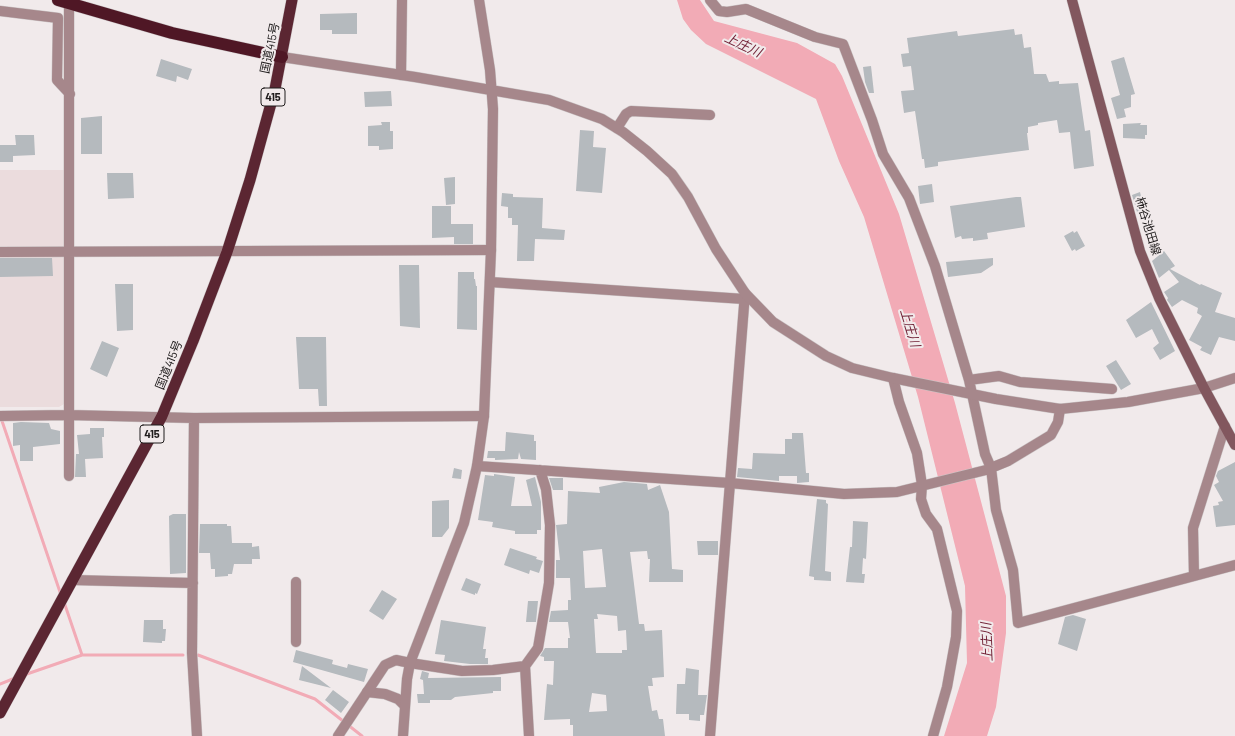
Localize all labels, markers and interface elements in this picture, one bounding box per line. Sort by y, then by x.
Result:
street label: 国道415号 [258,21,282,75]
water label: 上庄川 [722,30,764,60]
road number: 415 [261,88,285,106]
street label: 柿谷池田線 [1132,195,1164,257]
water label: 上庄川 [897,307,923,349]
street label: 国道415号 [153,338,185,392]
road number: 415 [140,425,164,443]
water label: 上庄川 [978,622,996,662]

